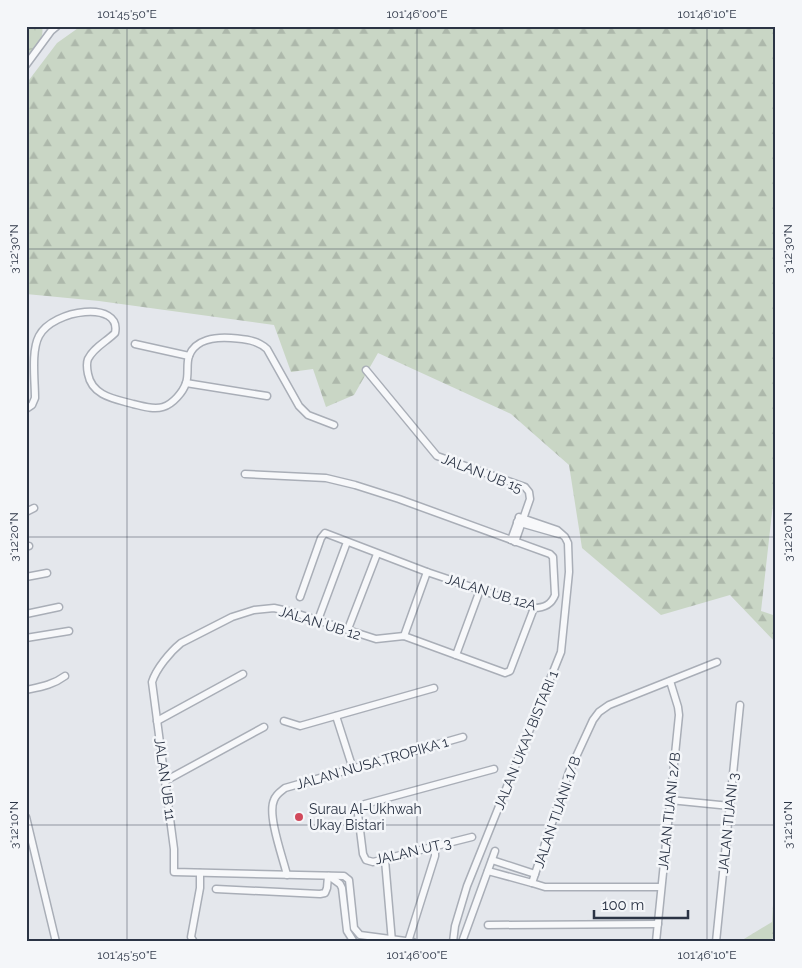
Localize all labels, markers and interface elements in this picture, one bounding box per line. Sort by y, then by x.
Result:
text: 101°45'50"E [97,7,157,21]
text: 101°46'00"E [386,7,448,21]
text: 101°46'10"E [678,7,736,21]
text: 3°12'30"N [7,224,21,274]
text: 3°12'30"N [781,224,795,274]
street label: JALAN UB 15 [439,450,525,496]
text: 3°12'20"N [7,512,21,562]
text: 3°12'20"N [781,512,795,562]
street label: JALAN UB 12A [444,571,539,614]
street label: JALAN UB 12 [277,603,363,643]
street label: JALAN UKAY BISTARI 1 [491,668,561,812]
street label: JALAN NUSA TROPIKA 1 [294,734,450,792]
street label: JALAN UB 11 [151,737,179,821]
street label: JALAN TIJANI 2/B [655,751,683,871]
street label: JALAN TIJANI 1/B [530,754,584,870]
street label: JALAN TIJANI 3 [715,772,741,874]
text: 3°12'10"N [7,801,21,849]
place label: Surau Al-Ukhwah Ukay Bistari [309,801,422,833]
text: 3°12'10"N [781,801,795,849]
marker: Surau Al-Ukhwah Ukay Bistari [293,811,305,823]
street label: JALAN UT 3 [373,834,453,868]
scale bar [594,888,688,920]
text: 100 m [602,896,644,914]
text: 101°45'50"E [97,948,157,962]
text: 101°46'00"E [386,948,448,962]
text: 101°46'10"E [678,948,736,962]

